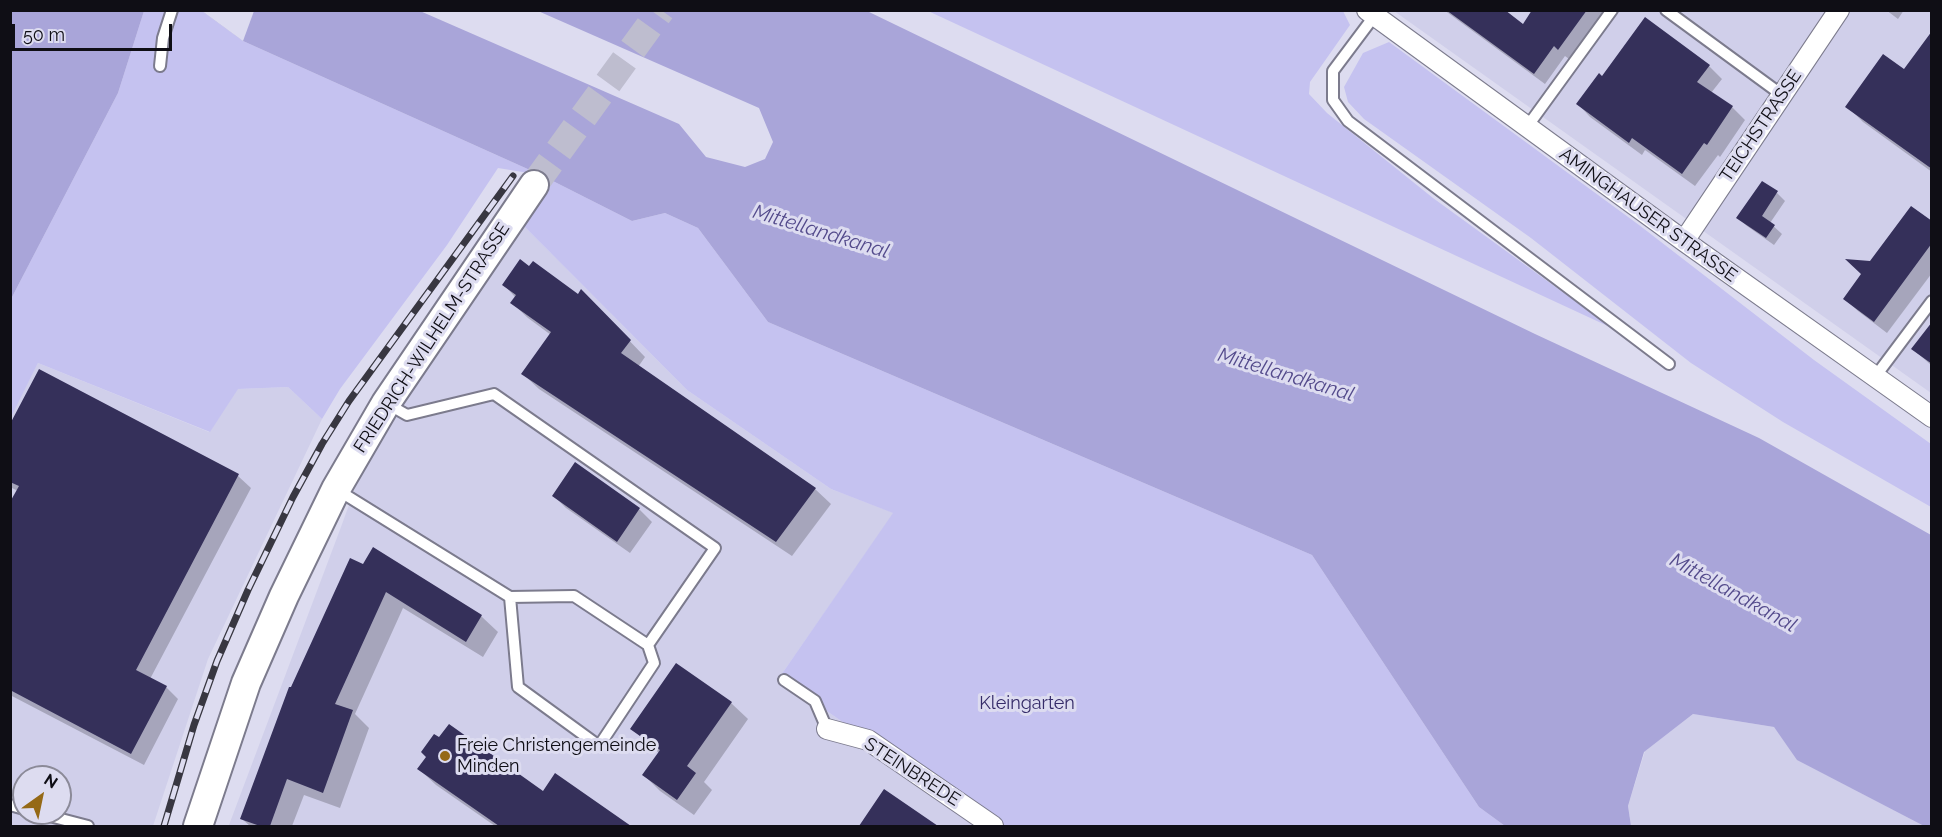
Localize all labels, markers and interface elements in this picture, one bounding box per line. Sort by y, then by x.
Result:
scale bar [15,12,176,50]
text: 50 m [23,24,65,45]
street label: TEICHSTRASSE [1716,66,1806,186]
street label: AMINGHAUSER STRASSE [1555,143,1741,287]
water label: Mittellandkanal [750,200,892,264]
street label: FRIEDRICH-WILHELM-STRASSE [349,219,515,457]
water label: Mittellandkanal [1215,343,1357,407]
water label: Mittellandkanal [1666,548,1800,638]
park label: Kleingarten [979,693,1075,715]
street label: STEINBREDE [860,733,964,811]
place label: Freie Christengemeinde Minden [457,735,656,777]
marker: Freie Christengemeinde Minden [438,749,452,763]
north arrow [12,765,72,825]
text: N [41,770,61,792]

